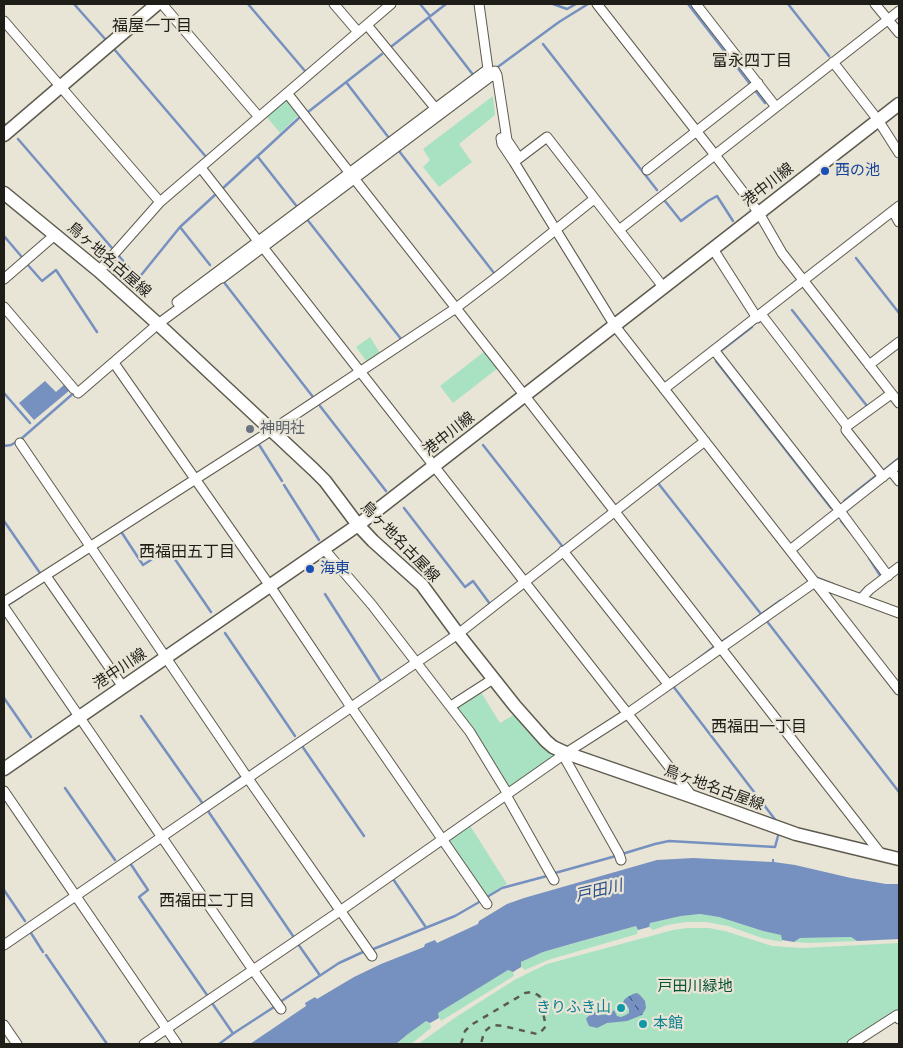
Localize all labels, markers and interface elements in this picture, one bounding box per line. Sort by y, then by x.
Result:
district label: 福屋一丁目 [112,16,192,36]
district label: 富永四丁目 [712,51,792,71]
street label: 港中川線 [739,159,797,211]
place label: 西の池 [835,162,880,180]
marker: 西の池 [819,165,831,177]
street label: 鳥ヶ地名古屋線 [63,219,155,301]
street label: 港中川線 [420,408,478,460]
place label: 神明社 [260,420,305,438]
marker: 神明社 [244,423,256,435]
street label: 鳥ヶ地名古屋線 [357,498,443,586]
district label: 西福田五丁目 [139,542,235,562]
place label: 海東 [320,560,350,578]
marker: 海東 [304,563,316,575]
street label: 港中川線 [90,645,150,693]
district label: 西福田一丁目 [711,717,807,737]
street label: 鳥ヶ地名古屋線 [662,762,766,814]
water label: 戸田川 [573,876,625,906]
district label: 西福田二丁目 [159,891,255,911]
park label: 戸田川緑地 [658,978,732,996]
place label: きりふき山 [536,999,611,1017]
marker: きりふき山 [615,1002,627,1014]
place label: 本館 [653,1015,683,1033]
marker: 本館 [637,1018,649,1030]

